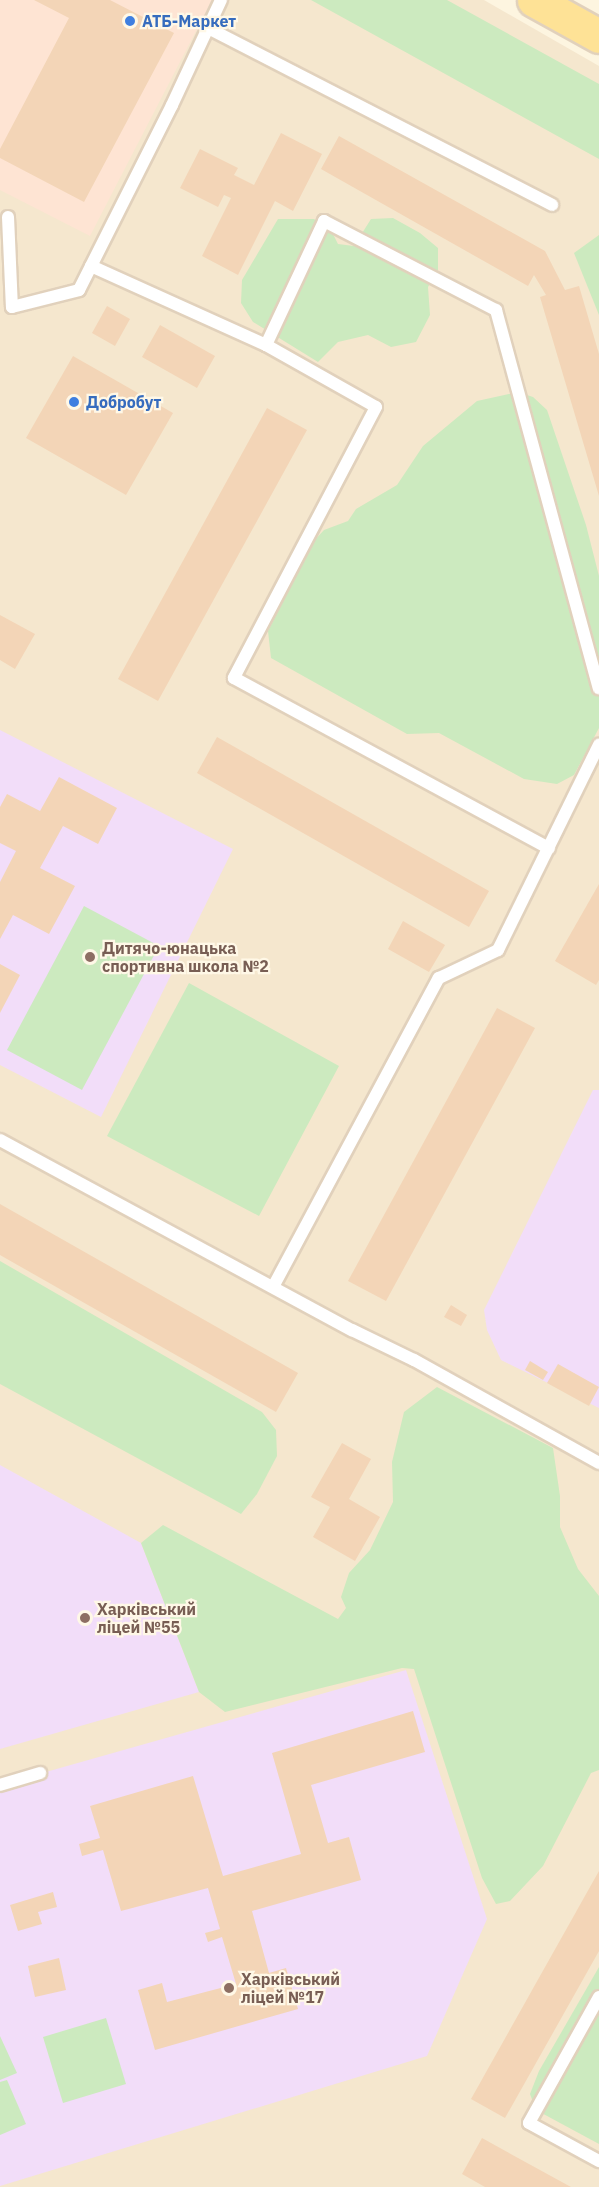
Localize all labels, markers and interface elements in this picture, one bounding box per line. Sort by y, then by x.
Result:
place label: АТБ-Маркет [142,11,236,31]
marker: АТБ-Маркет [123,14,137,28]
place label: Добробут [86,392,161,412]
marker: Добробут [67,395,81,409]
place label: Дитячо-юнацька спортивна школа №2 [102,938,269,976]
marker: Дитячо-юнацька спортивна школа №2 [83,950,97,964]
place label: Харківський ліцей №55 [97,1599,196,1637]
marker: Харківський ліцей №55 [78,1611,92,1625]
place label: Харківський ліцей №17 [241,1969,340,2007]
marker: Харківський ліцей №17 [222,1981,236,1995]

